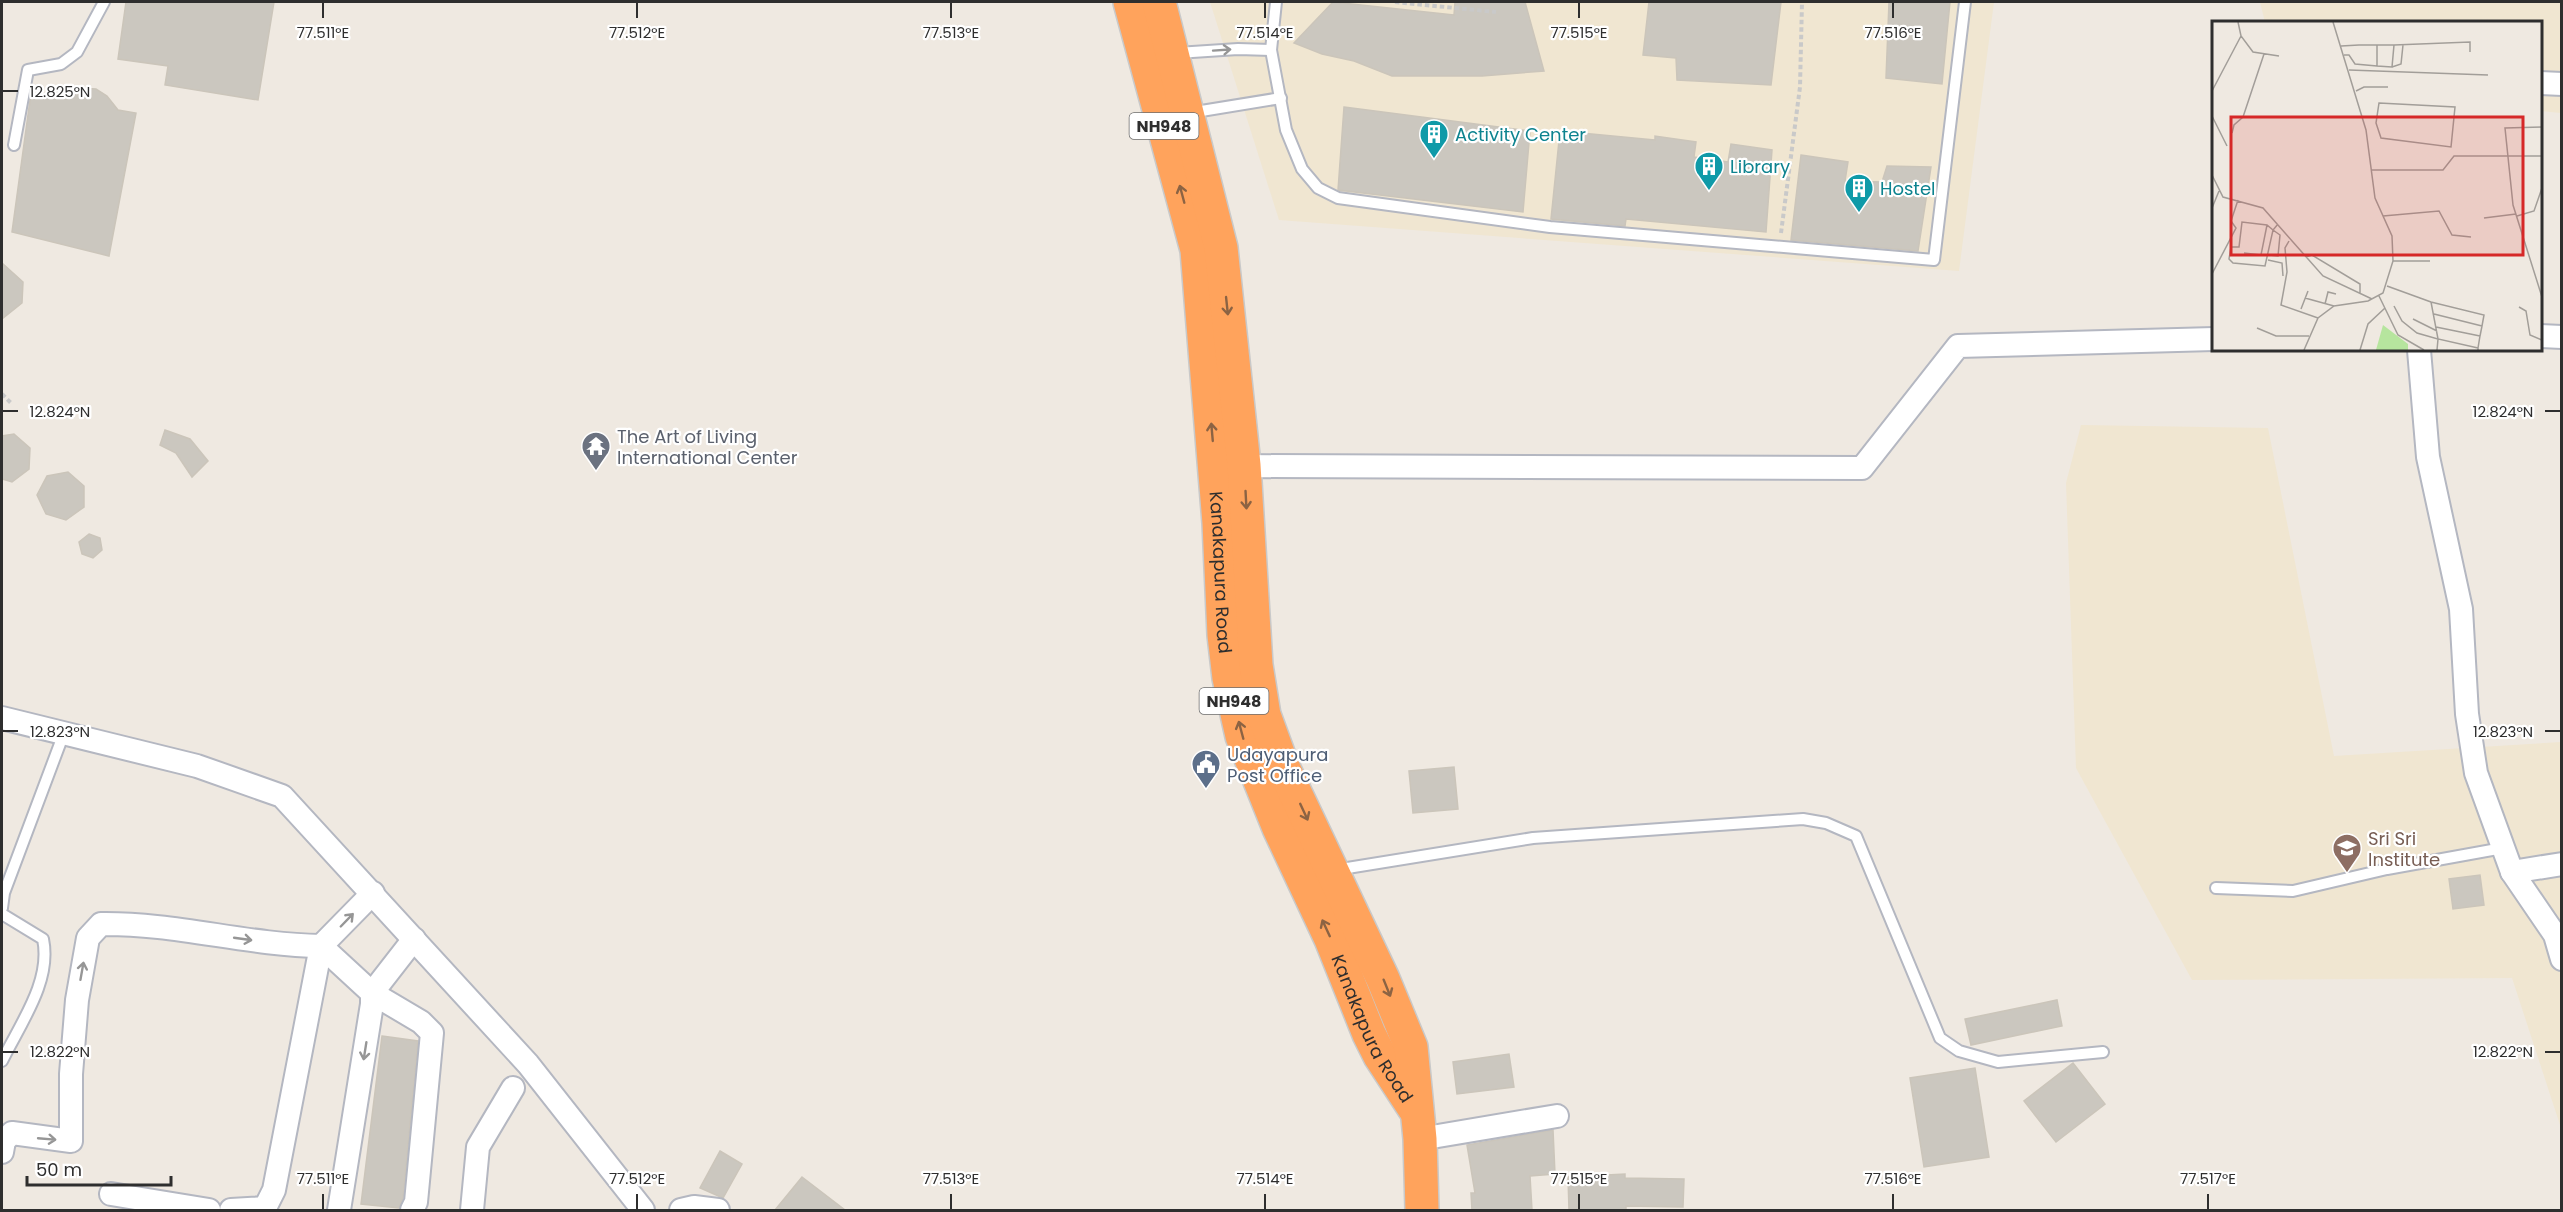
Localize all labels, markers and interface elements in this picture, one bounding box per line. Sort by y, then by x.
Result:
inset map [2212,21,2542,351]
text: 77.511°E [297,22,349,43]
text: 77.512°E [609,22,665,43]
text: 77.513°E [923,22,979,43]
text: 77.514°E [1236,22,1294,43]
text: 77.515°E [1550,22,1608,43]
text: 77.516°E [1864,22,1922,43]
one-way arrow [1212,44,1232,55]
text: 12.825°N [30,81,90,102]
road number: NH948 [1130,113,1198,139]
building icon: Activity Center [1418,118,1450,160]
place label: Activity Center [1455,122,1586,147]
building icon: Library [1693,150,1725,192]
place label: Library [1730,154,1790,179]
building icon: Hostel [1843,172,1875,214]
place label: Hostel [1880,176,1936,201]
one-way arrow [1176,185,1187,204]
one-way arrow [1222,295,1233,315]
text: 12.824°N [30,401,90,422]
text: 12.824°N [2473,401,2533,422]
one-way arrow [1206,423,1217,443]
place label: The Art of Living International Center [617,424,798,470]
temple icon: The Art of Living International Center [580,430,612,472]
one-way arrow [1241,489,1252,509]
street label: Kanakapura Road [1204,490,1239,655]
road number: NH948 [1200,688,1268,714]
text: 12.823°N [30,721,90,742]
one-way arrow [1235,721,1246,740]
text: 12.823°N [2473,721,2533,742]
place label: Udayapura Post Office [1227,742,1328,788]
public building icon: Udayapura Post Office [1190,748,1222,790]
one-way arrow [1298,802,1310,820]
place label: Sri Sri Institute [2368,826,2440,872]
school or university icon: Sri Sri Institute [2331,832,2363,874]
one-way arrow [340,912,354,927]
one-way arrow [1320,920,1332,938]
one-way arrow [232,933,252,944]
street label: Kanakapura Road [1326,951,1419,1107]
one-way arrow [77,961,88,981]
one-way arrow [1382,979,1393,997]
one-way arrow [359,1040,370,1060]
text: 12.822°N [30,1041,90,1062]
text: 12.822°N [2473,1041,2533,1062]
one-way arrow [37,1134,57,1145]
scale bar [27,1149,171,1187]
text: 50 m [36,1157,82,1182]
text: 77.511°E [297,1168,349,1189]
text: 77.512°E [609,1168,665,1189]
text: 77.513°E [923,1168,979,1189]
text: 77.514°E [1236,1168,1294,1189]
text: 77.515°E [1550,1168,1608,1189]
text: 77.516°E [1864,1168,1922,1189]
text: 77.517°E [2180,1168,2236,1189]

